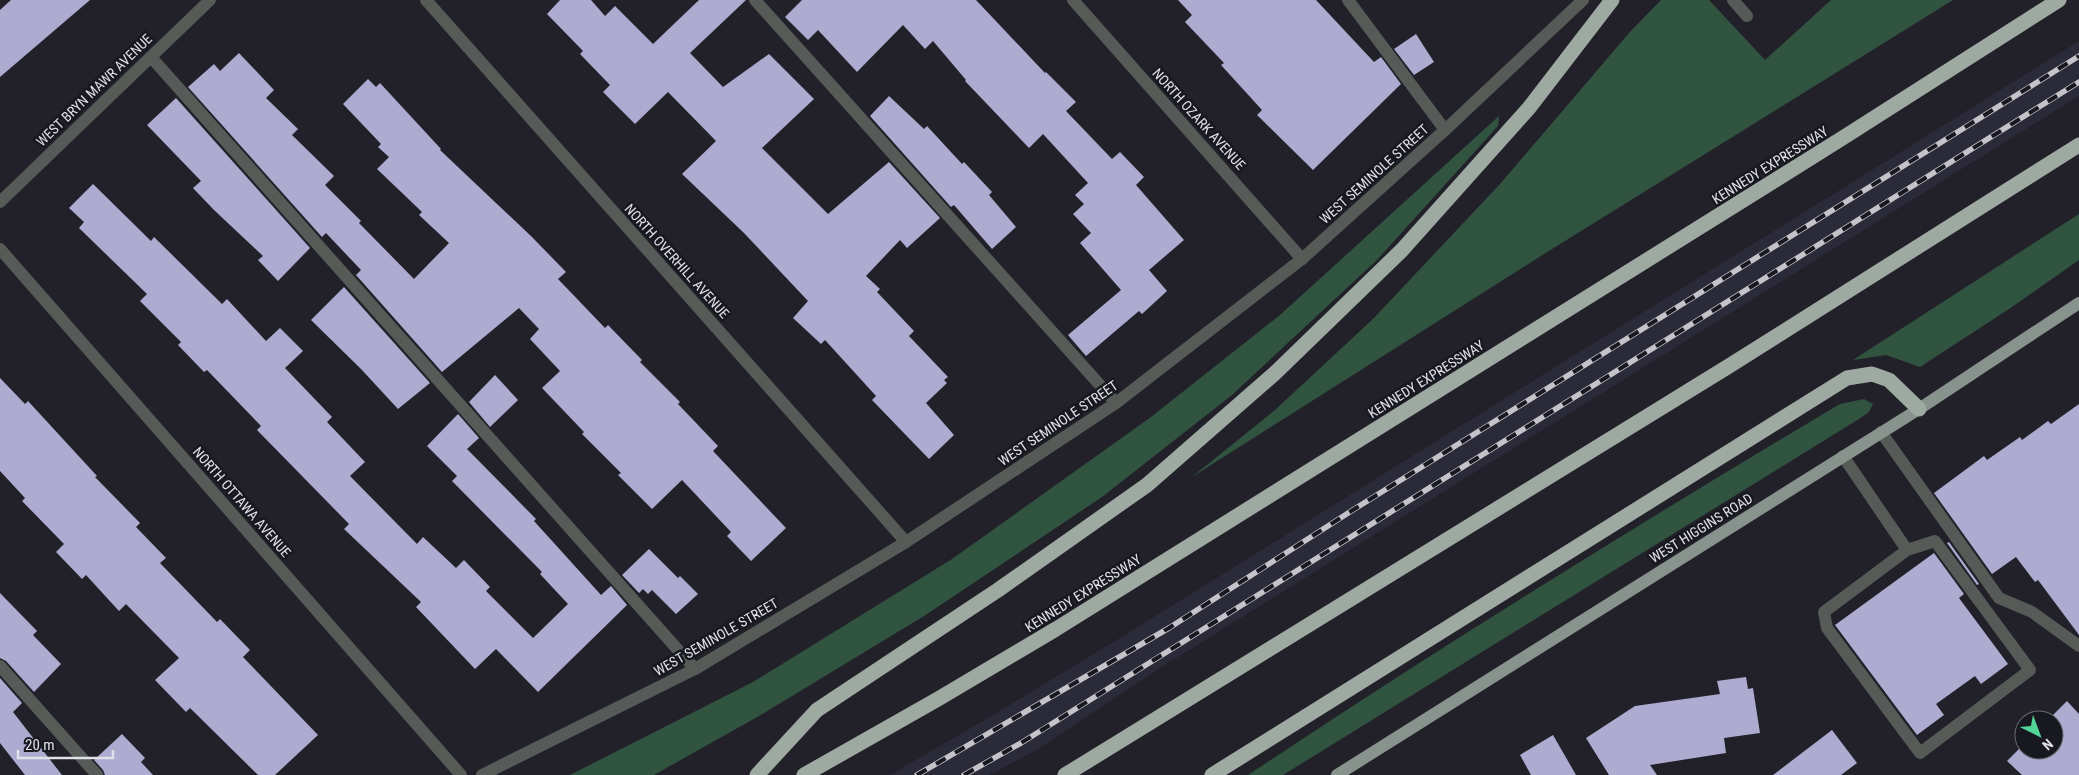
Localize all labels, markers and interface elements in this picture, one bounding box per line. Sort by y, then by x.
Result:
street label: WEST BRYN MAWR AVENUE [33,31,155,149]
street label: NORTH OZARK AVENUE [1149,65,1249,173]
street label: WEST SEMINOLE STREET [1316,121,1432,227]
street label: KENNEDY EXPRESSWAY [1709,122,1831,207]
street label: NORTH OVERHILL AVENUE [621,201,733,321]
street label: KENNEDY EXPRESSWAY [1365,336,1487,421]
street label: WEST SEMINOLE STREET [995,377,1121,469]
street label: NORTH OTTAWA AVENUE [190,444,294,560]
street label: WEST HIGGINS ROAD [1647,490,1755,566]
street label: KENNEDY EXPRESSWAY [1022,550,1144,635]
street label: WEST SEMINOLE STREET [651,595,781,679]
north arrow [2014,710,2064,760]
scale bar [18,728,112,760]
text: 20 m [25,736,55,754]
text: N [2039,736,2056,753]

